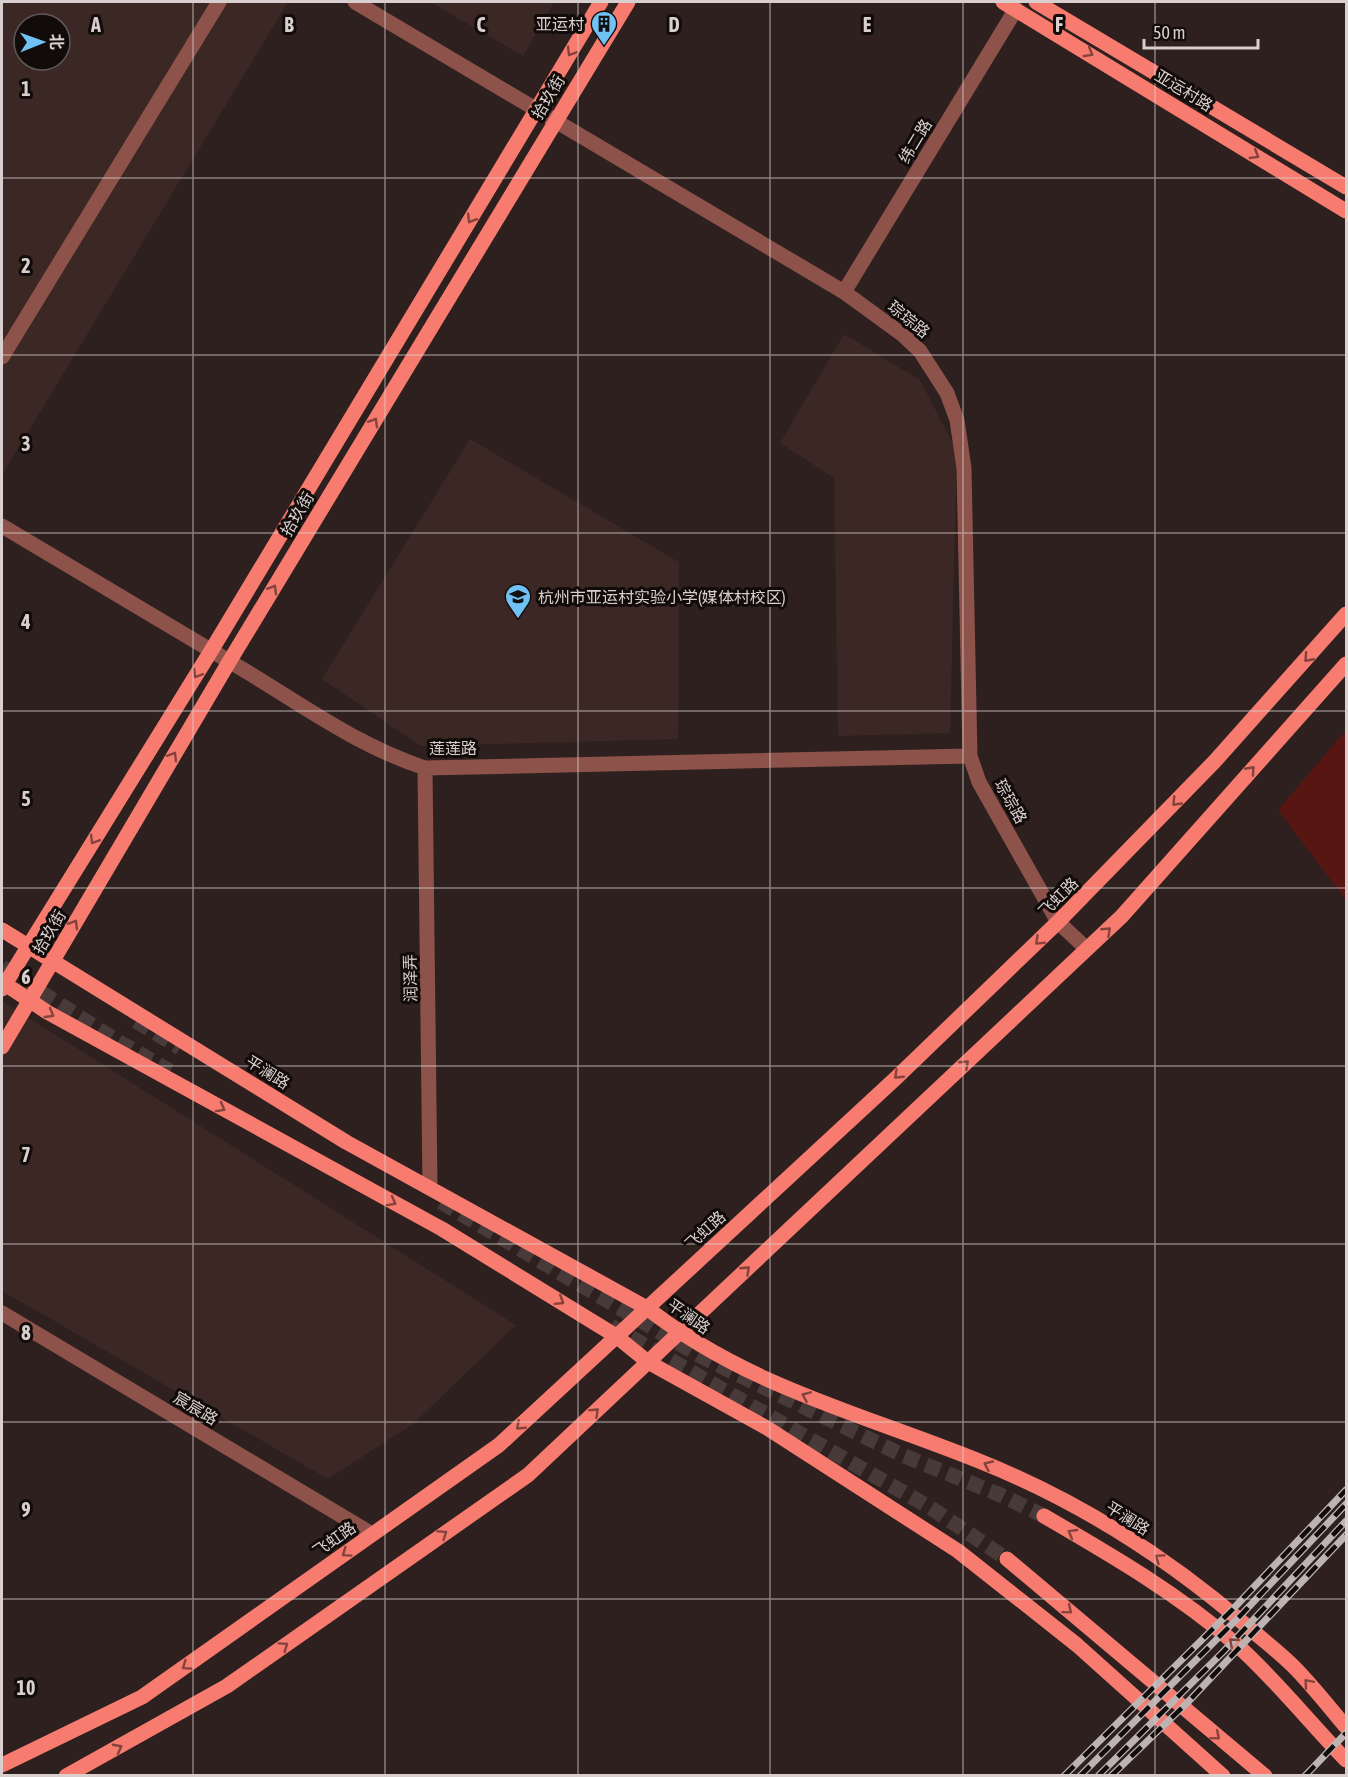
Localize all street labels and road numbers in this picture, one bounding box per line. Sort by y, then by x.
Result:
street label: 亚运村路 [1152,66,1216,114]
street label: 拾玖街 [528,72,568,122]
street label: 纬二路 [895,116,935,166]
street label: 琮琮路 [885,297,933,341]
street label: 拾玖街 [277,489,317,539]
street label: 莲莲路 [429,739,477,757]
street label: 琮琮路 [991,776,1031,826]
street label: 飞虹路 [1035,874,1081,920]
street label: 拾玖街 [29,907,69,957]
street label: 润泽弄 [401,954,419,1002]
street label: 平澜路 [243,1052,293,1092]
street label: 飞虹路 [681,1207,729,1253]
street label: 平澜路 [664,1295,714,1337]
street label: 宸宸路 [171,1388,221,1428]
street label: 平澜路 [1103,1498,1153,1538]
street label: 飞虹路 [309,1518,359,1560]

